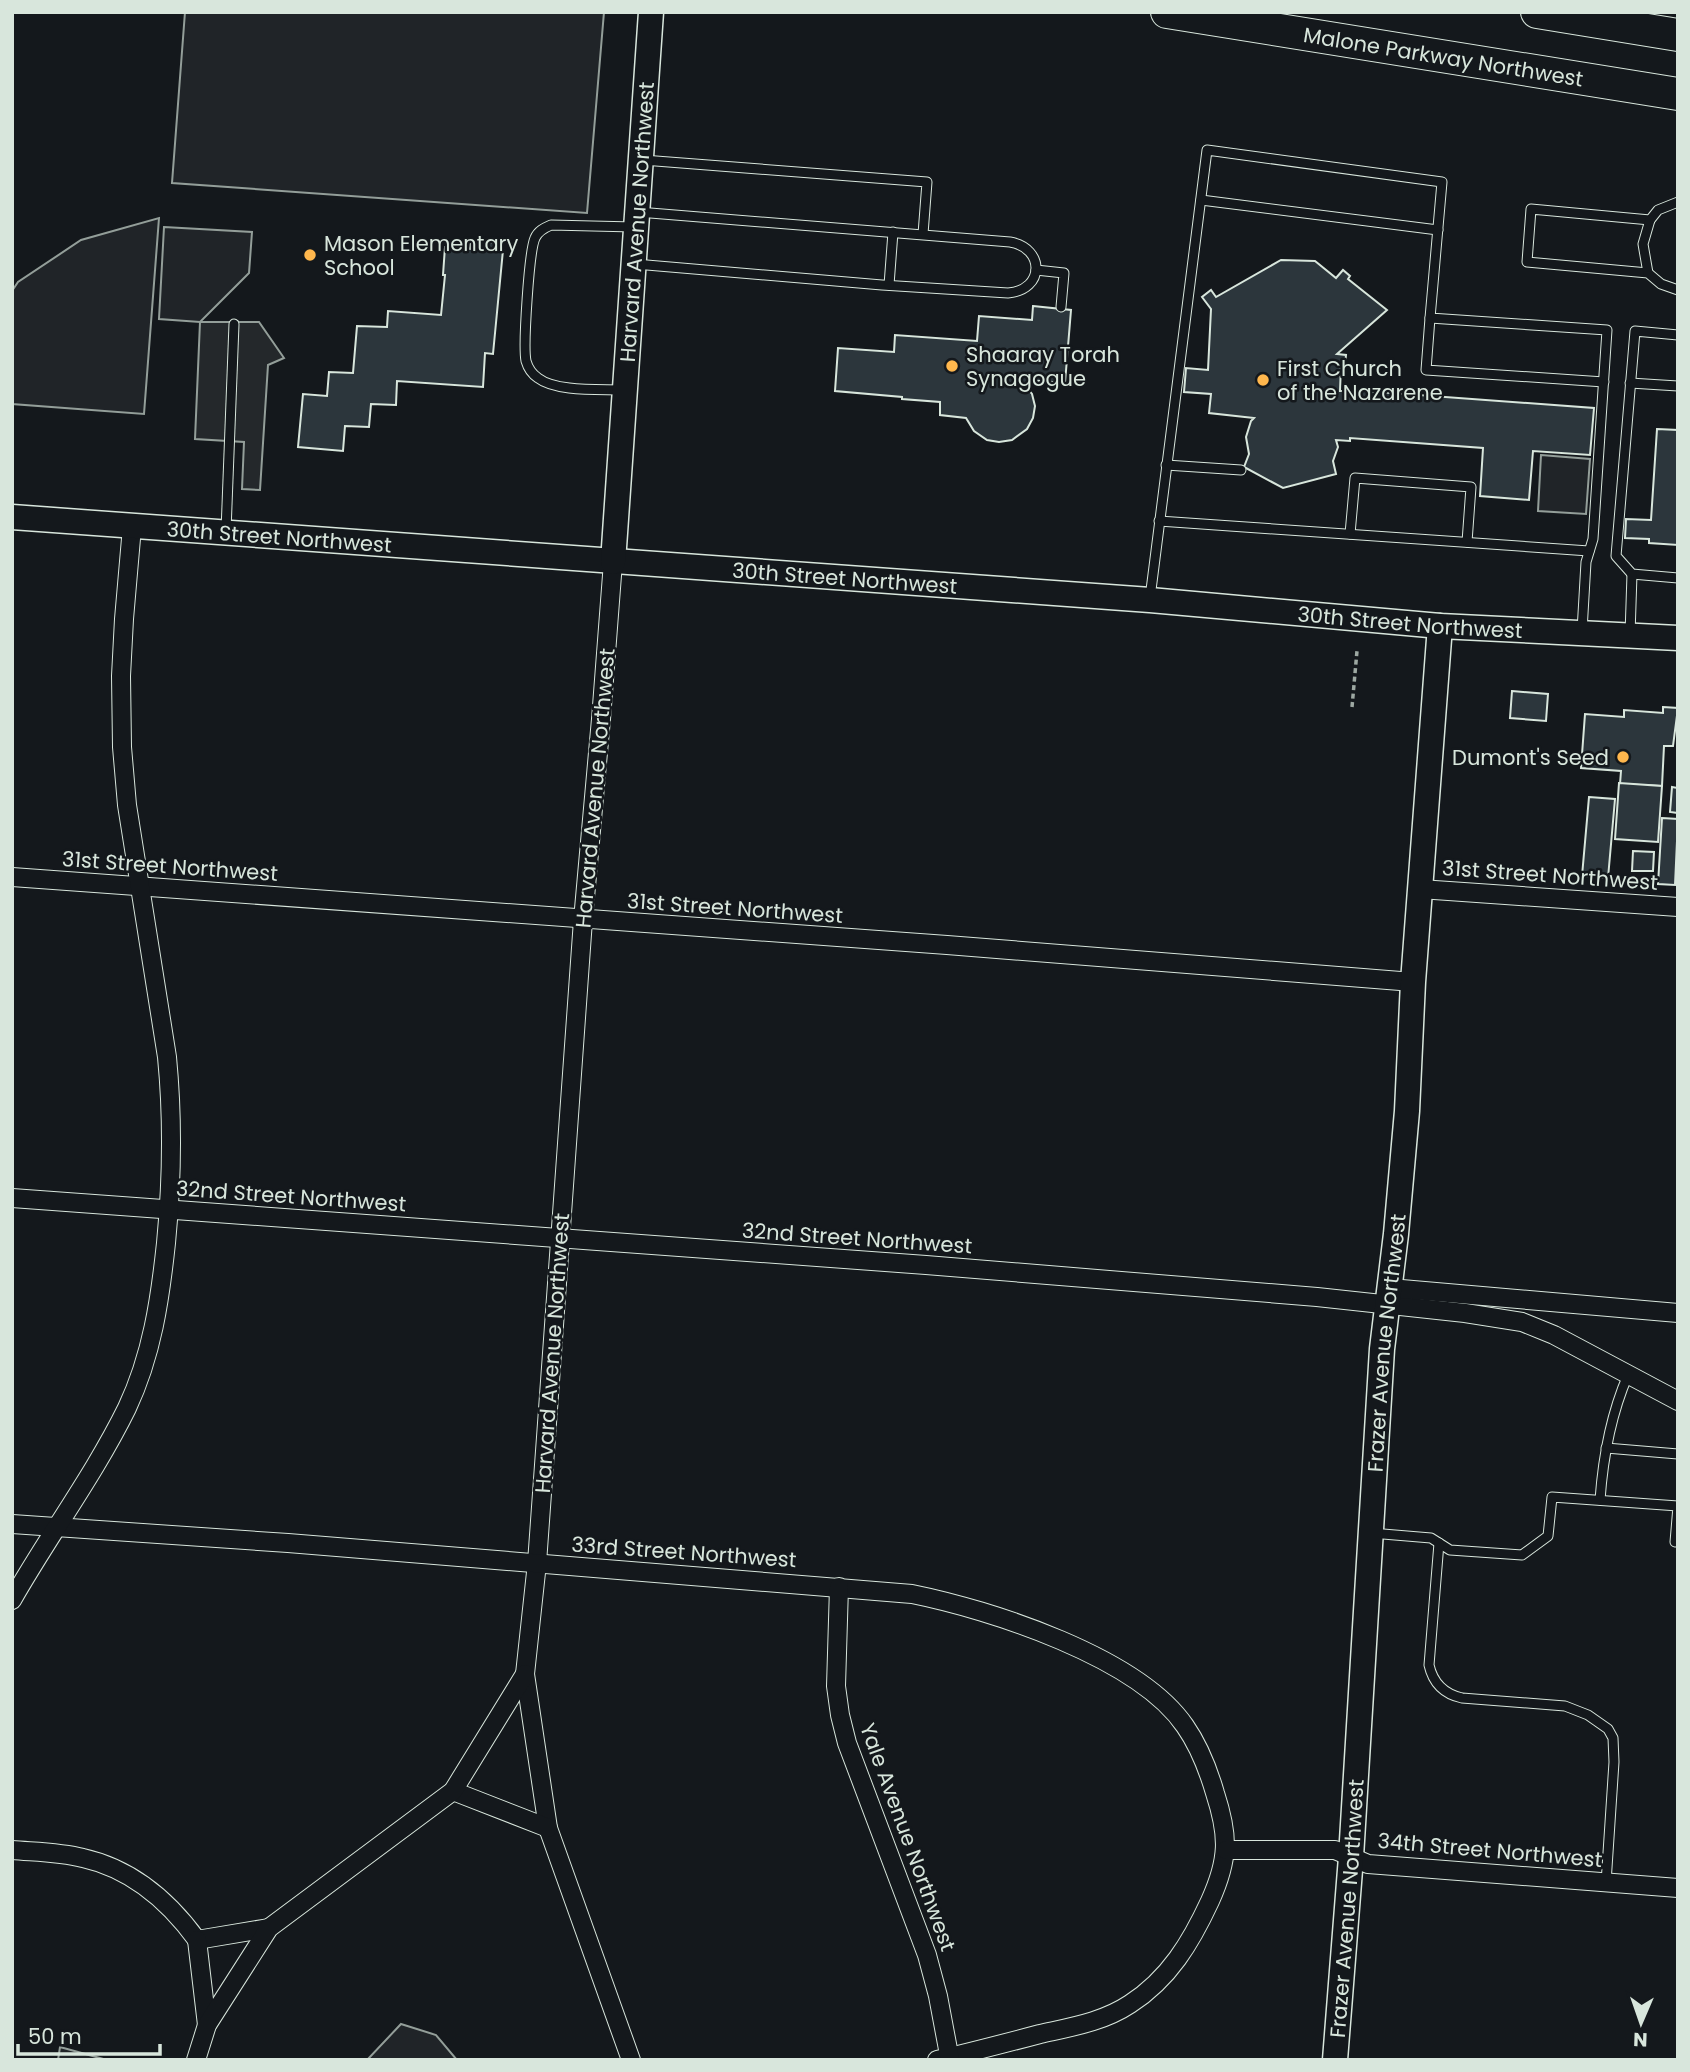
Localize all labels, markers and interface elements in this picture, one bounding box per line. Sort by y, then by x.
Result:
street label: Malone Parkway Northwest [1301,20,1585,93]
street label: Harvard Avenue Northwest [612,81,661,363]
place label: Mason Elementary School [324,229,518,282]
marker: Mason Elementary School [302,247,318,263]
place label: Shaaray Torah Synagogue [966,340,1120,393]
place label: First Church of the Nazarene [1277,354,1443,407]
marker: Shaaray Torah Synagogue [944,358,960,374]
marker: First Church of the Nazarene [1255,372,1271,388]
street label: 30th Street Northwest [166,514,393,559]
street label: 30th Street Northwest [731,555,958,600]
street label: 30th Street Northwest [1296,599,1523,645]
street label: Harvard Avenue Northwest [568,647,622,929]
place label: Dumont's Seed [1452,743,1609,772]
marker: Dumont's Seed [1615,749,1631,765]
street label: 31st Street Northwest [61,844,279,888]
street label: 31st Street Northwest [1441,853,1659,897]
street label: 31st Street Northwest [626,886,844,930]
street label: 32nd Street Northwest [175,1173,407,1219]
street label: Harvard Avenue Northwest [528,1212,576,1494]
street label: Frazer Avenue Northwest [1360,1213,1412,1473]
street label: 32nd Street Northwest [741,1215,973,1261]
street label: 33rd Street Northwest [571,1530,797,1574]
street label: Yale Avenue Northwest [853,1719,963,1955]
street label: Frazer Avenue Northwest [1322,1778,1370,2039]
street label: 34th Street Northwest [1376,1826,1604,1874]
north arrow [1606,1988,1676,2058]
scale bar [18,2012,159,2056]
text: 50 m [28,2022,82,2051]
text: N [1633,2026,1648,2053]

